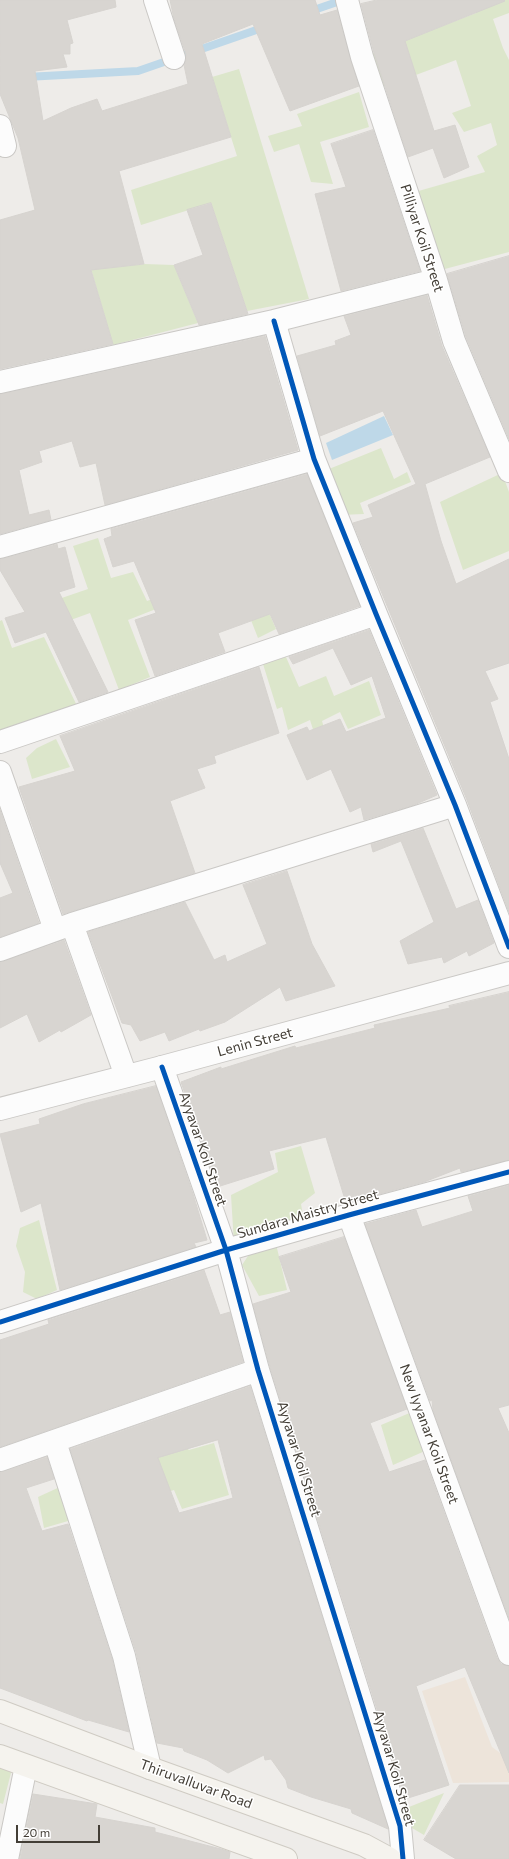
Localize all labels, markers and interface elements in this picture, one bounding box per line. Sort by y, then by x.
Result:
street label: Pilliyar Koil Street [397,182,447,294]
street label: Lenin Street [215,1024,295,1060]
street label: Ayyavar Koil Street [176,1090,230,1208]
street label: Sundara Maistry Street [235,1186,381,1242]
street label: New Iyyanar Koil Street [396,1362,462,1506]
street label: Ayyavar Koil Street [273,1399,325,1519]
street label: Ayyavar Koil Street [369,1708,419,1828]
street label: Thiruvalluvar Road [137,1756,255,1812]
scale bar [18,1817,102,1843]
text: 20 m [23,1825,50,1839]

